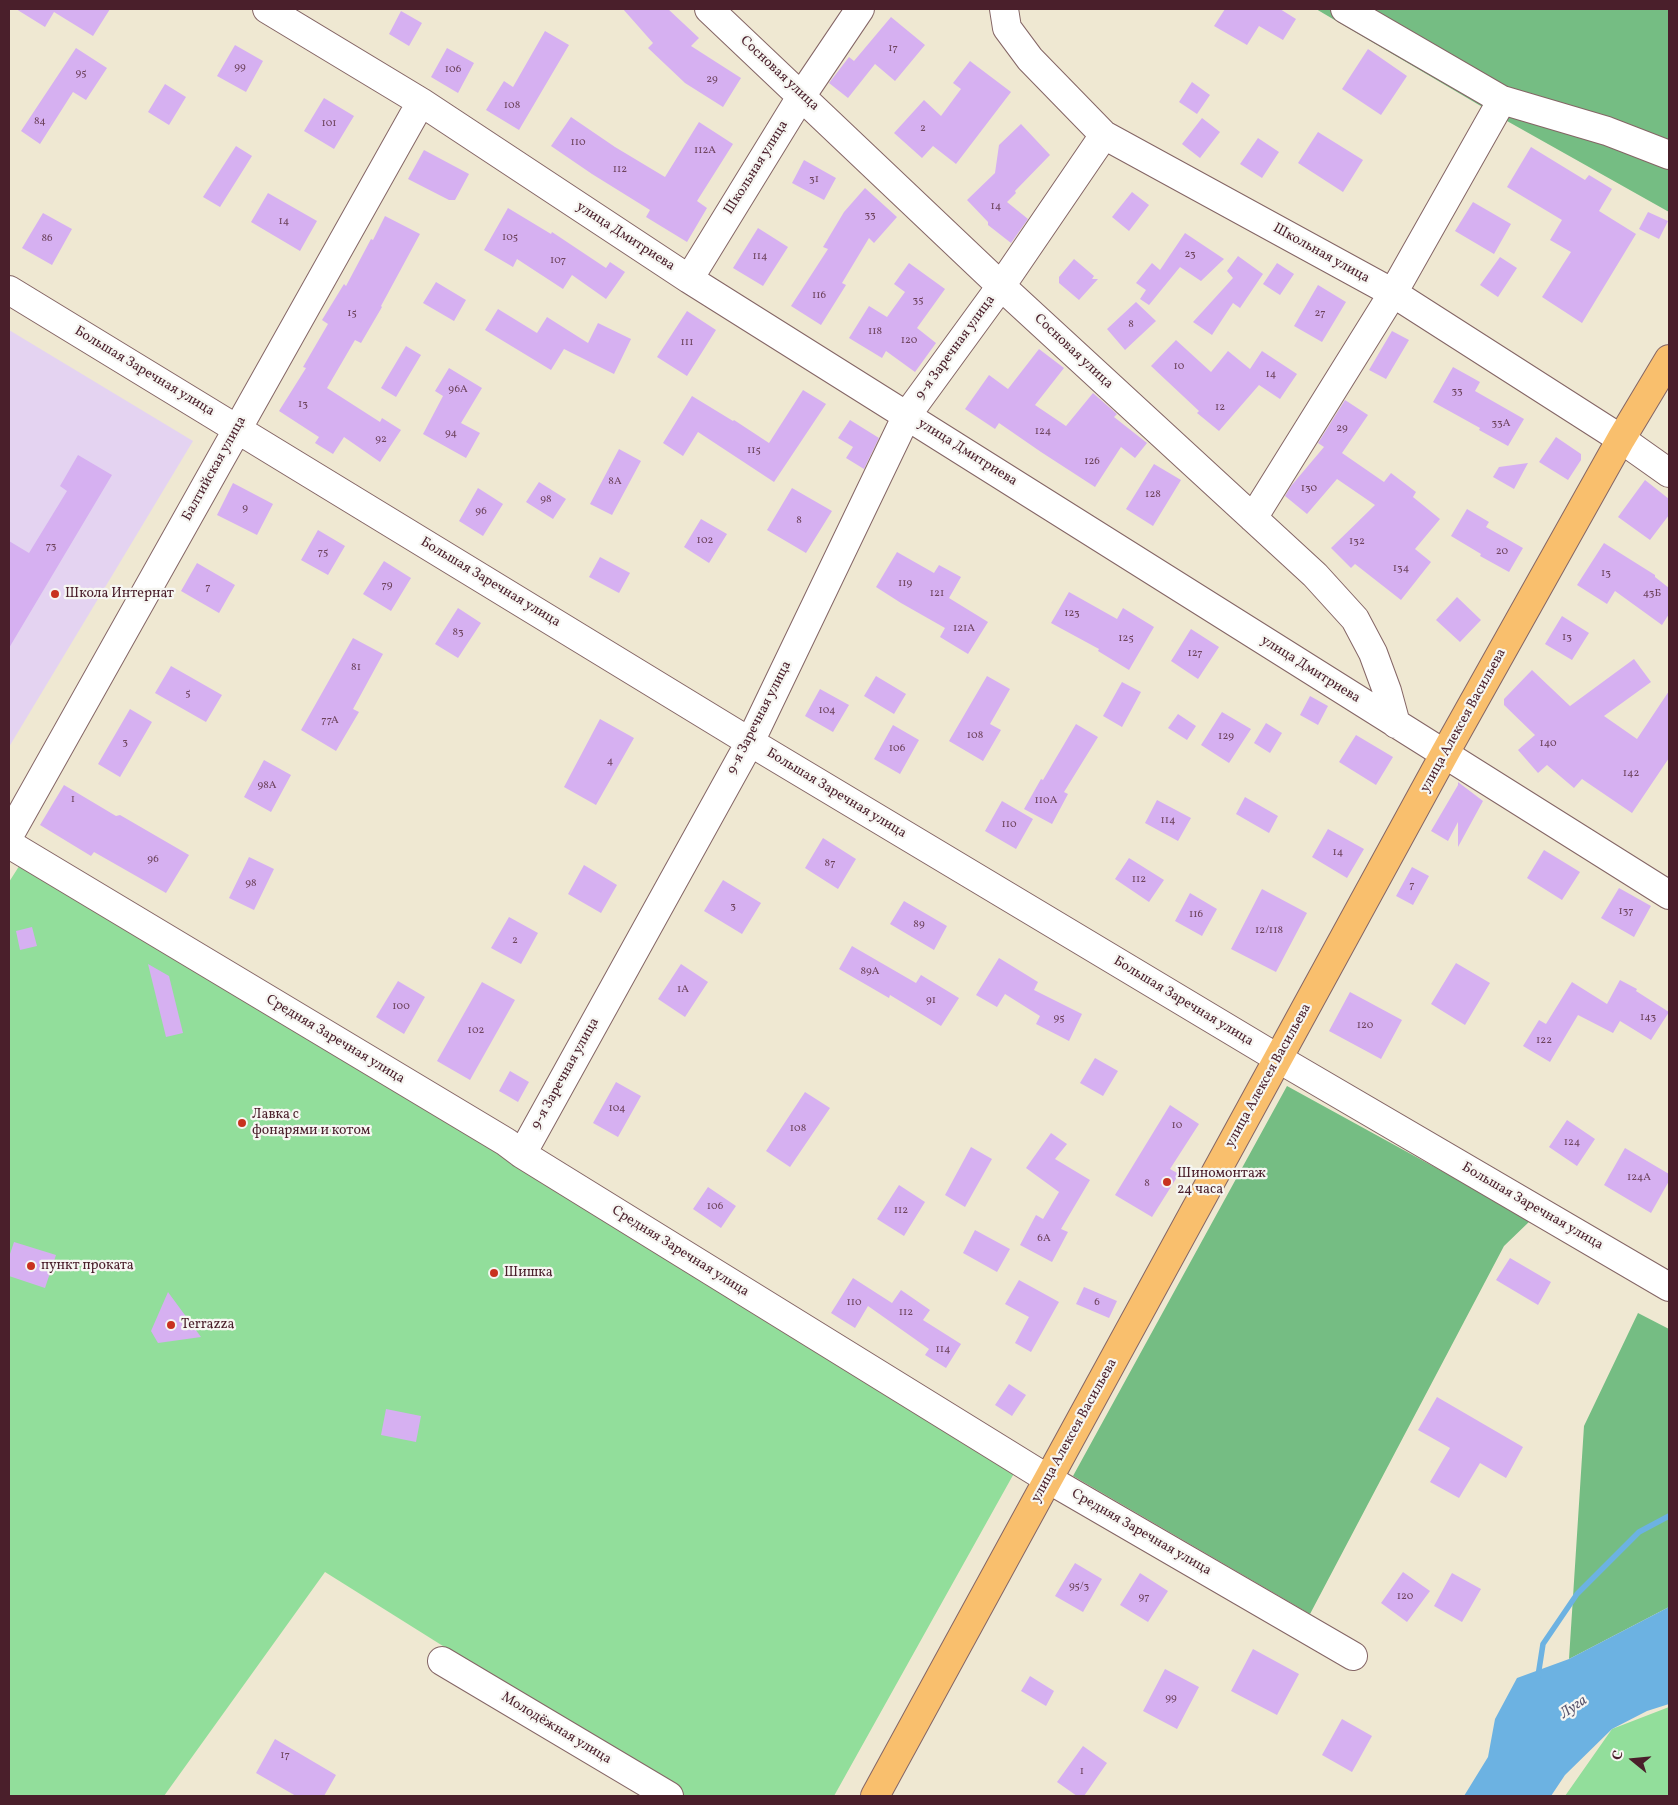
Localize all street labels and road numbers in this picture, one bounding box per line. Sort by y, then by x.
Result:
street label: Сосновая улица [736,33,822,115]
street label: Школьная улица [721,118,793,218]
street label: улица Дмитриева [573,199,677,275]
street label: Школьная улица [1270,221,1372,287]
street label: 9-я Заречная улица [912,293,1000,403]
street label: Сосновая улица [1030,311,1116,393]
street label: Большая Заречная улица [71,323,217,421]
street label: Балтийская улица [179,414,251,524]
street label: улица Дмитриева [914,416,1020,490]
street label: Большая Заречная улица [417,534,563,632]
street label: улица Дмитриева [1257,633,1363,707]
street label: улица Алексея Васильева [1417,646,1511,796]
street label: 9-я Заречная улица [724,659,796,777]
street label: Большая Заречная улица [763,745,909,843]
street label: Большая Заречная улица [1110,953,1256,1051]
street label: Средняя Заречная улица [263,992,407,1088]
street label: улица Алексея Васильева [1222,1001,1316,1151]
street label: 9-я Заречная улица [528,1015,604,1133]
street label: Большая Заречная улица [1458,1160,1606,1254]
street label: Средняя Заречная улица [608,1203,752,1301]
street label: улица Алексея Васильева [1028,1356,1122,1506]
street label: Средняя Заречная улица [1068,1486,1214,1580]
street label: Молодёжная улица [498,1689,614,1769]

